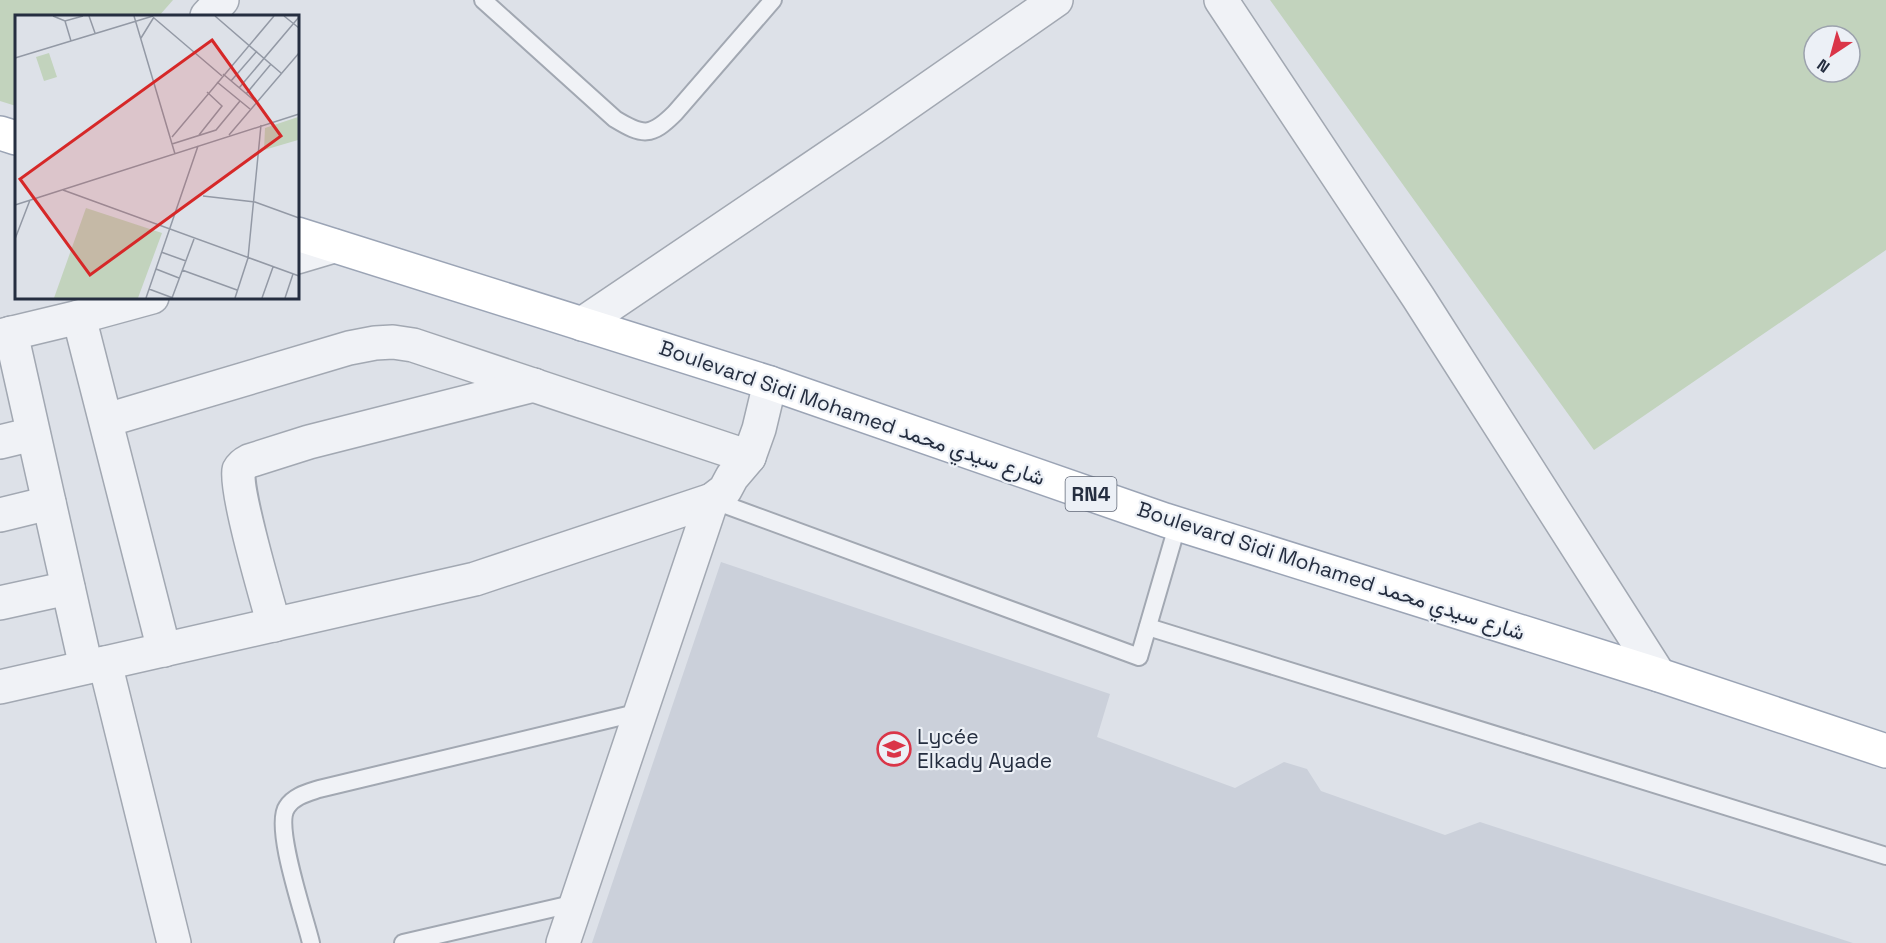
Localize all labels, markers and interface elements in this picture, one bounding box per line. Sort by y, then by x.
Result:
inset map [15,15,298,298]
north arrow [1802,24,1862,84]
text: N [1813,54,1834,77]
street label: Boulevard Sidi Mohamed شارع سيدي محمد [655,334,1048,495]
road number: RN4 [1066,477,1116,511]
street label: Boulevard Sidi Mohamed شارع سيدي محمد [1133,495,1528,650]
place label: Lycée Elkady Ayade [917,723,1052,774]
school or university icon: Lycée Elkady Ayade [876,731,912,767]

